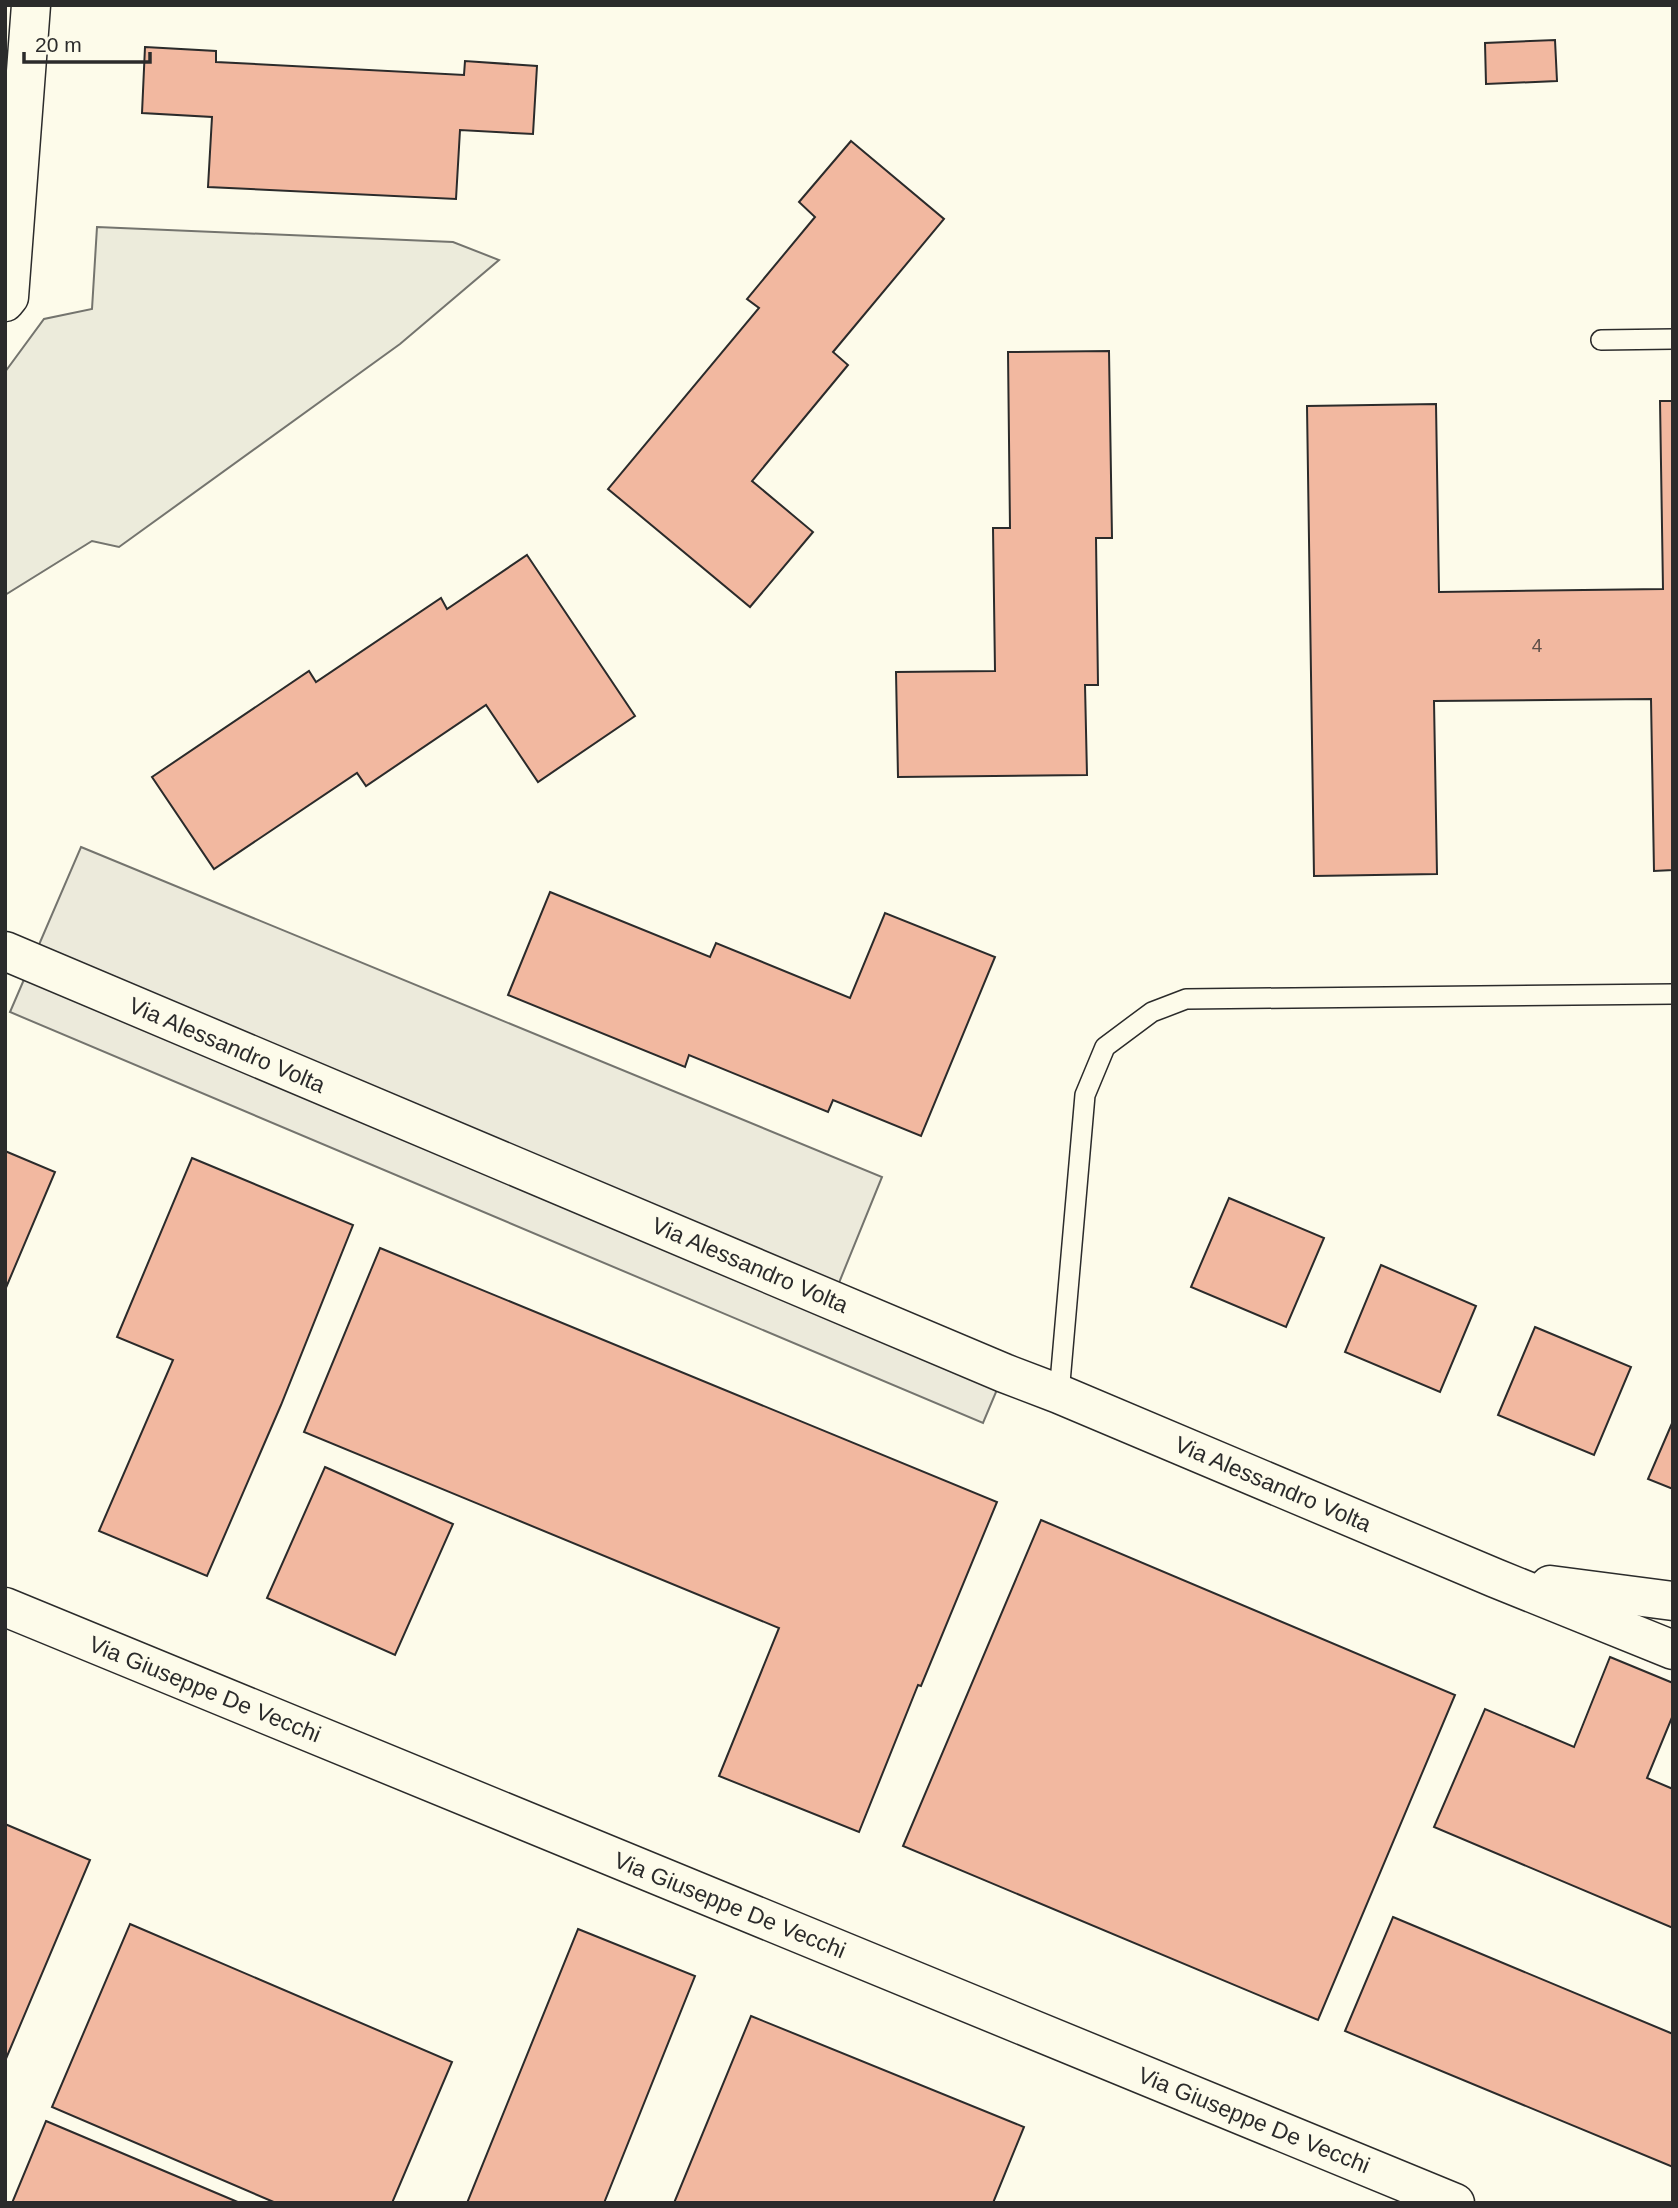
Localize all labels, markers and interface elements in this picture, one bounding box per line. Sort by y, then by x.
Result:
scale bar [24,21,150,65]
text: 20 m [35,33,82,56]
house number: 4 [1532,635,1543,656]
street label: Via Alessandro Volta [125,992,329,1098]
street label: Via Alessandro Volta [648,1212,852,1318]
street label: Via Alessandro Volta [1171,1431,1375,1537]
street label: Via Giuseppe De Vecchi [85,1631,325,1747]
street label: Via Giuseppe De Vecchi [610,1847,850,1963]
street label: Via Giuseppe De Vecchi [1134,2062,1374,2178]

